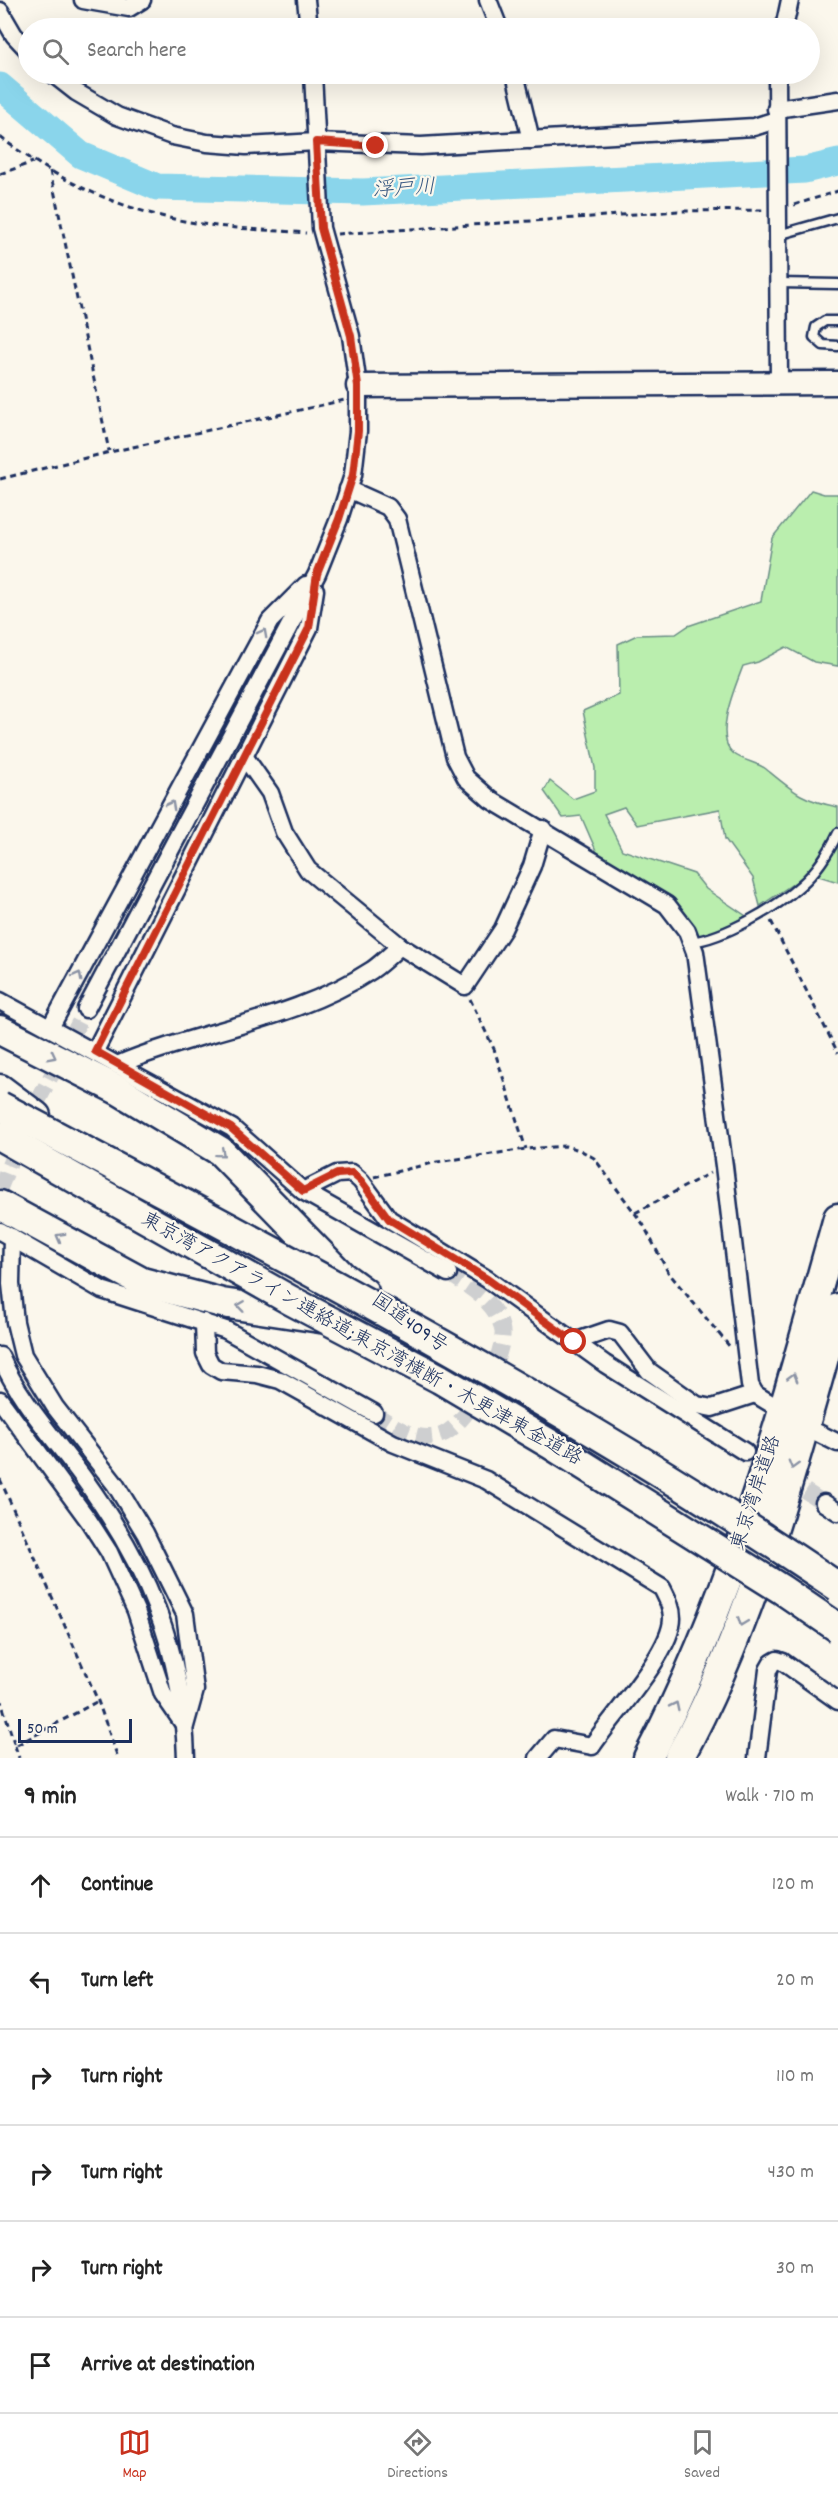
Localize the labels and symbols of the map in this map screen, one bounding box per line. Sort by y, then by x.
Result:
route end [362,132,388,158]
water label: 浮戸川 [372,173,436,207]
one-way arrow [256,629,267,639]
one-way arrow [164,801,175,811]
one-way arrow [71,972,82,983]
one-way arrow [46,1049,57,1060]
one-way arrow [214,1146,225,1157]
street label: 東京湾アクアライン連絡道;東京湾横断・木更津東金道路 [135,1206,587,1474]
one-way arrow [56,1233,66,1244]
street label: 国道409号 [365,1287,453,1361]
one-way arrow [236,1301,245,1313]
route start [560,1328,586,1354]
one-way arrow [786,1372,798,1383]
street label: 東京湾岸道路 [725,1432,789,1554]
one-way arrow [788,1460,800,1470]
one-way arrow [737,1616,749,1627]
one-way arrow [668,1702,679,1713]
scale bar [18,1716,132,1744]

